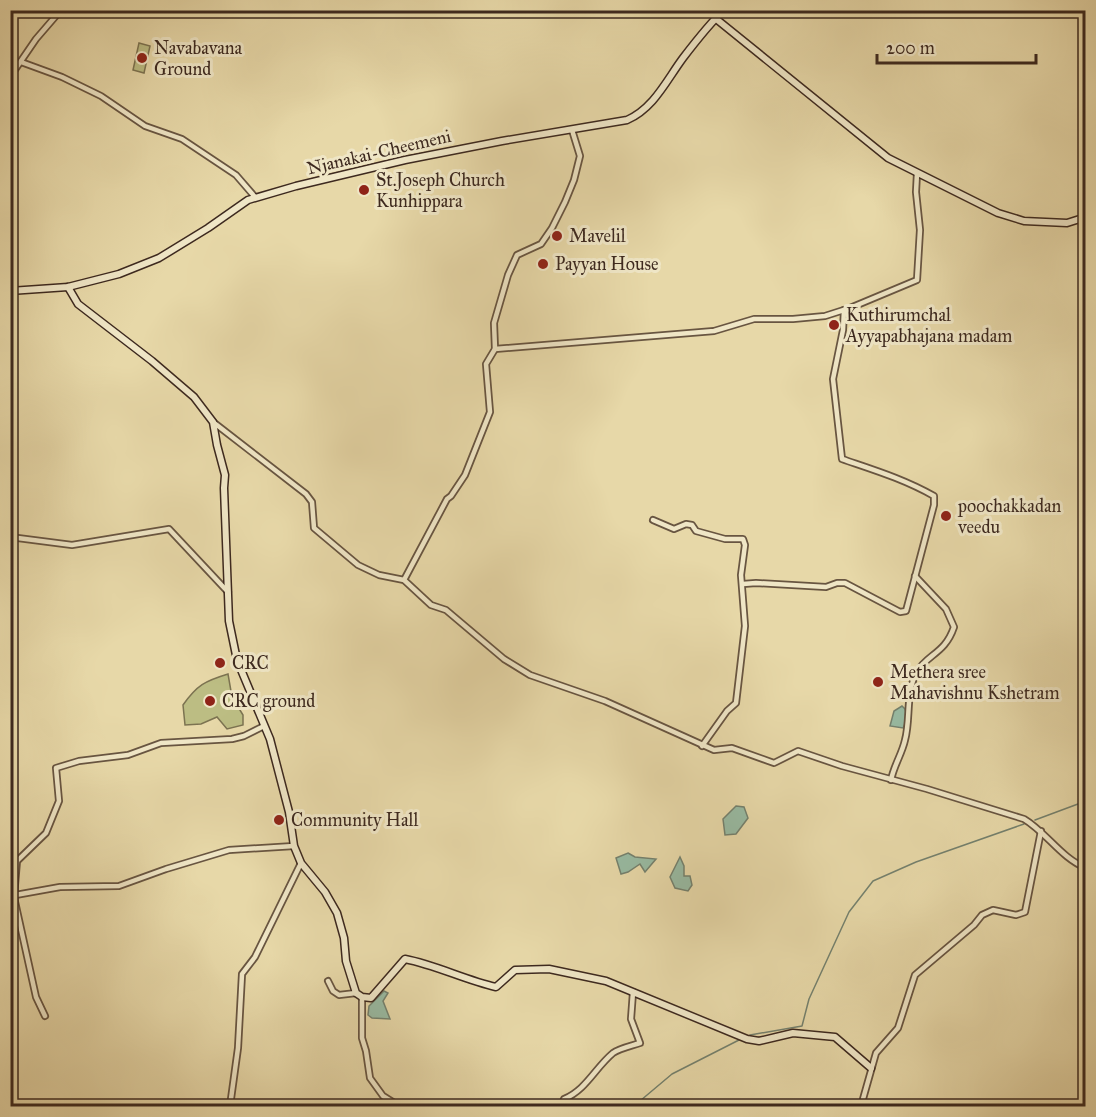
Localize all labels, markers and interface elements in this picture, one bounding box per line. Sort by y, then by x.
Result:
scale bar [877,27,1036,65]
place label: Navabavana Ground [154,37,243,80]
text: 200 m [886,37,935,59]
marker: Navabavana Ground [135,51,149,65]
street label: Njanakai-Cheemeni [305,125,453,179]
place label: St.Joseph Church Kunhippara [376,169,505,212]
marker: St.Joseph Church Kunhippara [357,183,371,197]
place label: Mavelil [569,225,626,247]
marker: Mavelil [550,229,564,243]
place label: Payyan House [555,253,659,275]
marker: Payyan House [536,257,550,271]
place label: Kuthirumchal Ayyapabhajana madam [845,304,1012,347]
marker: Kuthirumchal Ayyapabhajana madam [827,318,841,332]
place label: poochakkadan veedu [957,495,1062,538]
marker: poochakkadan veedu [939,509,953,523]
place label: CRC [232,652,269,674]
marker: CRC [213,656,227,670]
place label: Methera sree Mahavishnu Kshetram [890,661,1060,704]
marker: Methera sree Mahavishnu Kshetram [871,675,885,689]
place label: CRC ground [222,690,315,713]
marker: CRC ground [203,694,217,708]
place label: Community Hall [291,809,418,831]
marker: Community Hall [272,813,286,827]

